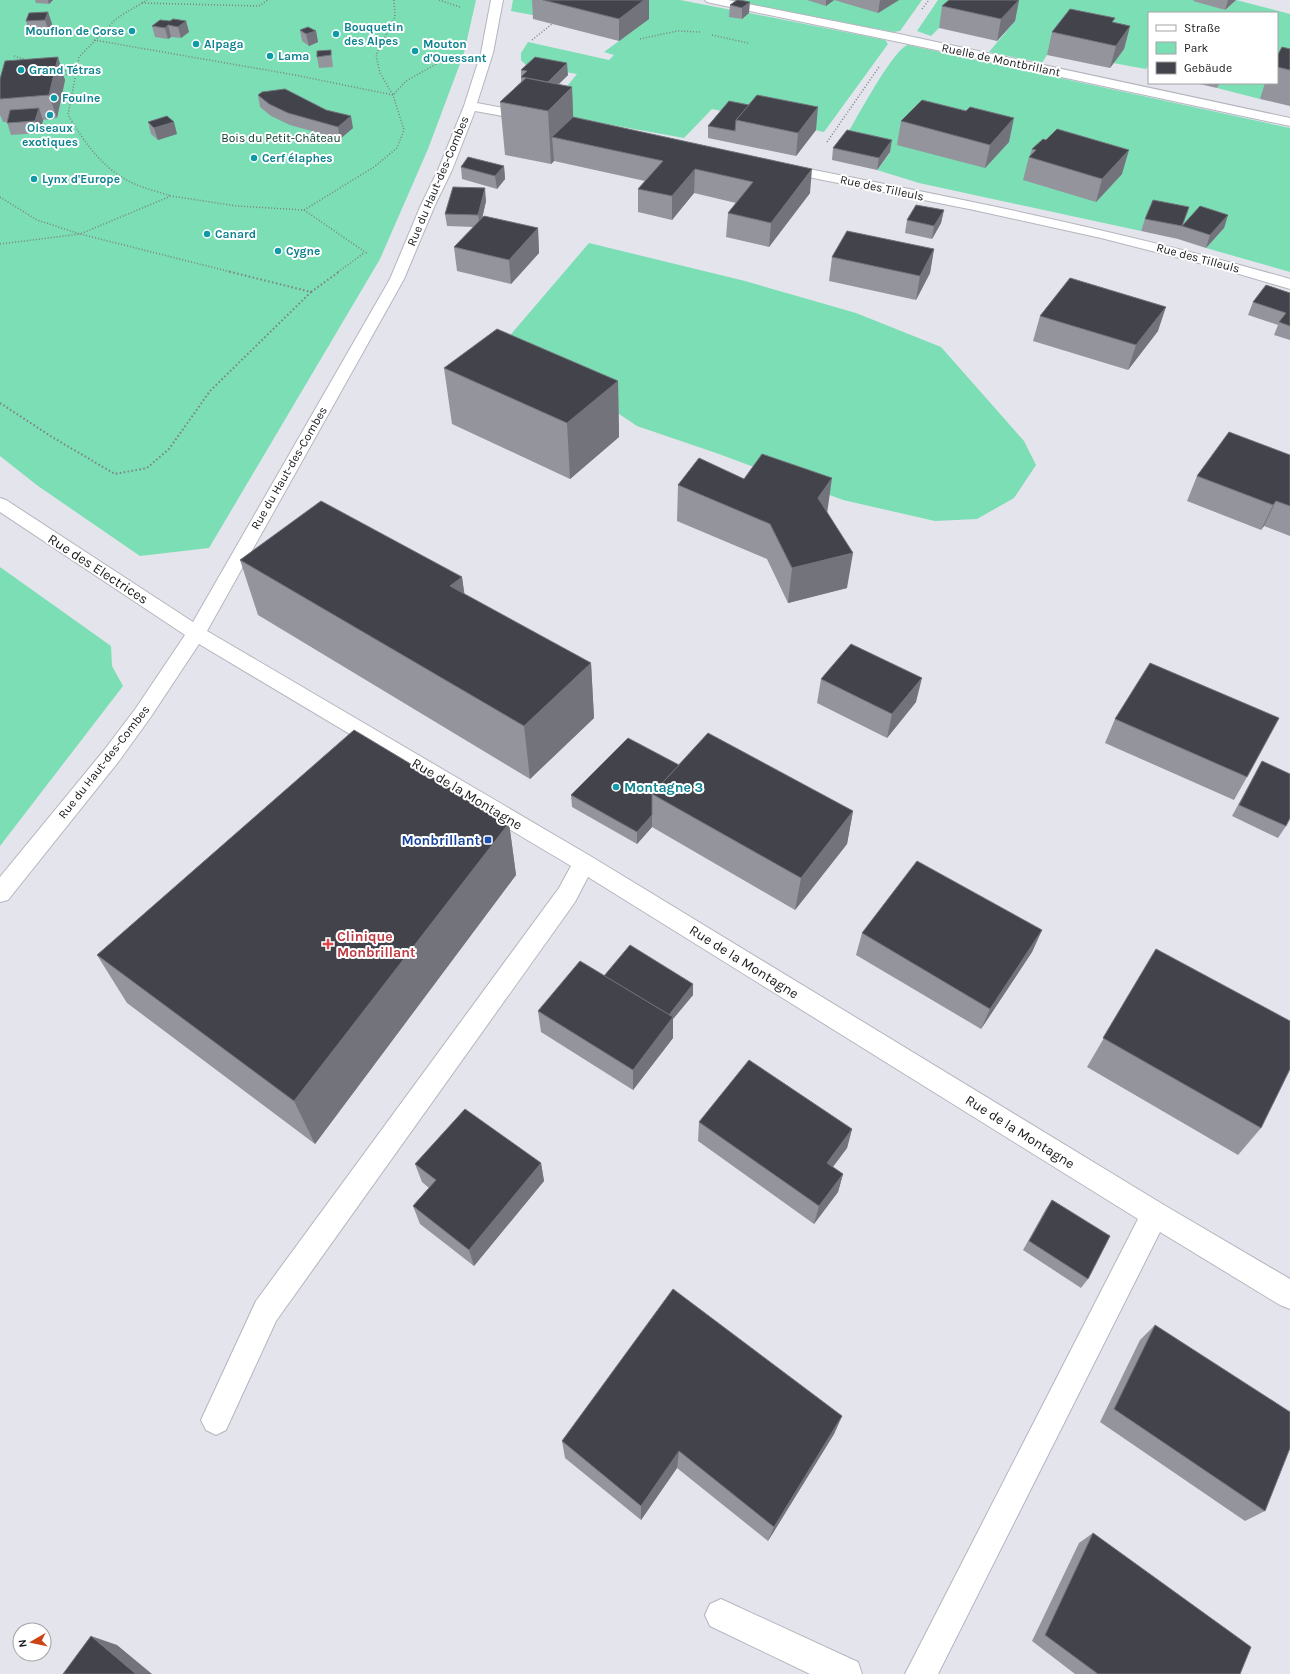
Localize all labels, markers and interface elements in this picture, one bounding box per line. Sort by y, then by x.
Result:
legend [1148,12,1278,84]
place label: Bouquetin des Alpes [344,20,403,48]
text: Straße [1184,21,1220,35]
place label: Mouflon de Corse [25,24,124,38]
marker: Mouflon de Corse [127,26,137,36]
marker: Bouquetin des Alpes [331,29,341,39]
place label: Alpaga [204,37,244,51]
place label: Mouton d'Ouessant [423,37,487,65]
marker: Alpaga [191,39,201,49]
street label: Ruelle de Montbrillant [940,41,1062,80]
text: Park [1184,41,1209,55]
marker: Mouton d'Ouessant [410,46,420,56]
place label: Lama [278,49,309,63]
marker: Lama [265,51,275,61]
text: Gebäude [1184,61,1232,75]
place label: Grand Tétras [29,63,101,77]
marker: Grand Tétras [16,65,26,75]
place label: Fouine [62,91,100,105]
marker: Fouine [49,93,59,103]
marker: Oiseaux exotiques [45,110,55,120]
street label: Rue du Haut-des-Combes [404,114,472,248]
place label: Oiseaux exotiques [22,121,78,149]
park label: Bois du Petit-Château [221,131,341,145]
place label: Cerf élaphes [262,151,333,165]
marker: Cerf élaphes [249,153,259,163]
place label: Lynx d'Europe [42,172,120,186]
street label: Rue des Tilleuls [839,172,925,204]
marker: Lynx d'Europe [29,174,39,184]
place label: Canard [215,227,256,241]
marker: Canard [202,229,212,239]
street label: Rue des Tilleuls [1155,240,1241,276]
place label: Cygne [286,244,320,258]
marker: Cygne [273,246,283,256]
street label: Rue du Haut-des-Combes [248,404,330,532]
street label: Rue des Electrices [45,530,151,608]
street label: Rue du Haut-des-Combes [55,703,153,821]
street label: Rue de la Montagne [409,754,525,834]
place label: Montagne 3 [624,779,703,796]
marker: Montagne 3 [611,782,621,792]
place label: Monbrillant [401,832,480,849]
marker: Monbrillant [483,835,493,845]
street label: Rue de la Montagne [686,921,802,1003]
place label: Clinique Monbrillant [337,928,416,961]
marker: Clinique Monbrillant [322,938,334,950]
street label: Rue de la Montagne [962,1091,1078,1173]
north arrow [12,1622,52,1662]
text: N [16,1639,30,1648]

